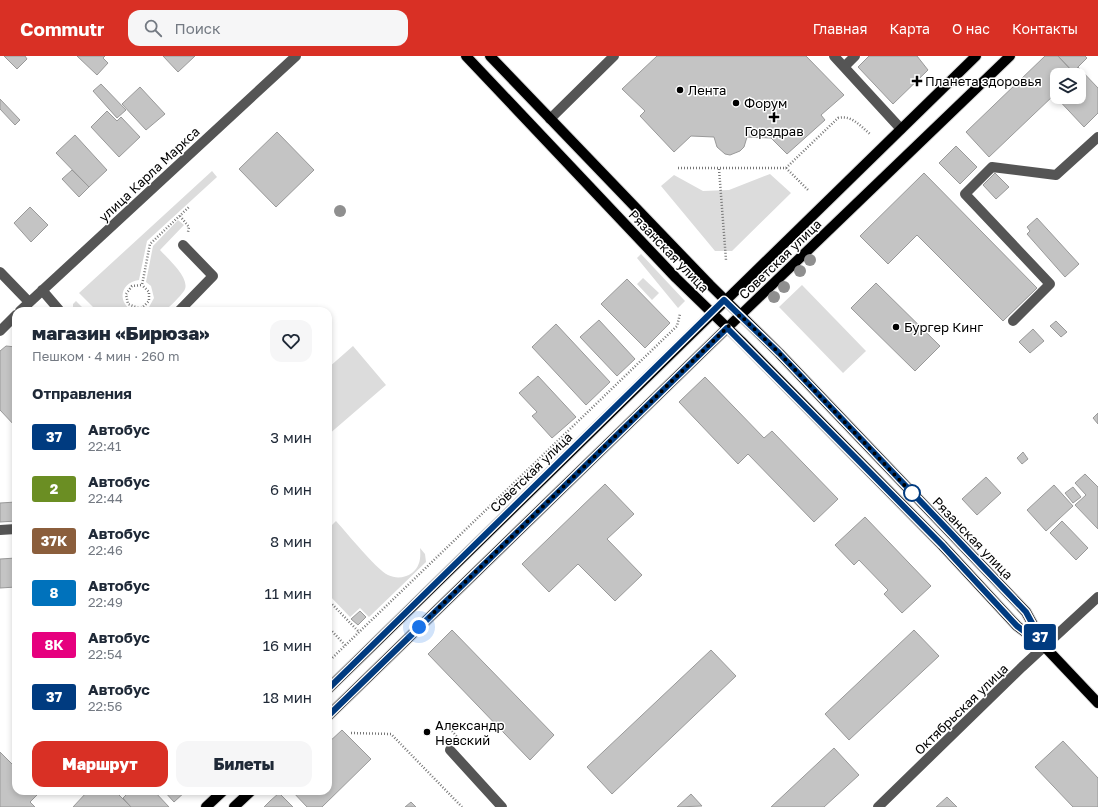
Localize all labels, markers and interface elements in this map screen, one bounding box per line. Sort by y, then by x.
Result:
search box [128,10,408,46]
text: Commutr [20,17,104,40]
icon: search [142,17,164,39]
text: Поиск [174,19,221,37]
text: Главная [813,20,867,37]
text: Карта [889,20,930,37]
text: О нас [952,20,990,37]
text: Контакты [1012,20,1078,37]
map controls [1050,68,1086,104]
button: layers [1050,68,1086,104]
place label: Планета здоровья [925,73,1042,89]
marker: Планета здоровья [912,76,922,86]
place label: Лента [688,82,726,98]
marker: Лента [675,85,685,95]
place label: Форум [744,95,787,111]
marker: Форум [731,98,741,108]
marker: Горздрав [769,112,779,122]
street label: улица Карла Маркса [95,123,203,225]
place label: Горздрав [744,123,804,139]
street label: Рязанская улица [626,206,712,296]
street label: Советская улица [736,216,824,302]
place label: Бургер Кинг [904,319,983,335]
button: heart [270,320,312,362]
text: магазин «Бирюза» [32,321,209,344]
marker: Бургер Кинг [891,322,901,332]
text: Пешком · 4 мин · 260 m [32,348,180,364]
text: Отправления [32,384,132,402]
text: Автобус [88,420,150,438]
text: 37 [46,428,62,445]
text: 3 мин [270,428,312,446]
street label: Советская улица [487,429,575,515]
text: 22:41 [88,438,121,454]
text: Автобус [88,472,150,490]
text: 2 [50,480,58,497]
text: 6 мин [270,480,312,498]
unlabelled marker [903,484,921,502]
text: 22:44 [88,490,123,506]
street label: Рязанская улица [930,493,1016,583]
text: Автобус [88,524,150,542]
text: 37К [41,532,67,549]
text: 8 мин [270,532,312,550]
text: 22:46 [88,542,123,558]
text: Автобус [88,576,150,594]
text: 8 [50,584,58,601]
text: 11 мин [265,584,312,602]
text: 22:49 [88,594,123,610]
your location [409,617,429,637]
line badge: 37 [1022,624,1058,650]
text: Автобус [88,628,150,646]
text: 37 [1032,628,1048,645]
text: 8К [44,636,64,653]
text: 16 мин [263,636,312,654]
text: 22:54 [88,646,122,662]
street label: Октябрьская улица [911,660,1011,758]
text: Автобус [88,680,150,698]
text: 37 [46,688,62,705]
text: 18 мин [263,688,312,706]
text: 22:56 [88,698,122,714]
place label: Александр Невский [435,717,505,748]
marker: Александр Невский [422,727,432,737]
button: Маршрут [32,741,168,787]
button: Билеты [176,741,312,787]

